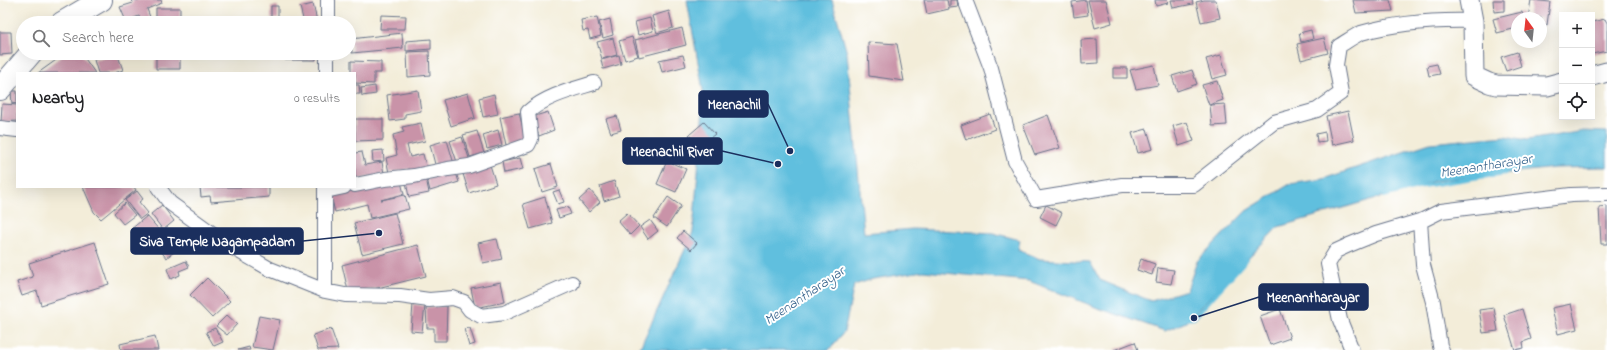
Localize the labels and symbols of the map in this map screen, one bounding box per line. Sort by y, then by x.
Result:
north arrow [1511,12,1547,48]
callout: Meenachil [699,91,768,117]
text: Meenachil [707,95,761,116]
callout: Meenachil River [623,138,722,164]
text: Meenachil River [630,142,714,163]
water label: Meenantharayar [1439,149,1535,184]
callout: Siva Temple Nagampadam [131,228,303,254]
text: Siva Temple Nagampadam [139,232,295,255]
water label: Meenantharayar [760,261,851,331]
callout: Meenantharayar [1259,284,1368,310]
text: Meenantharayar [1267,288,1360,311]

